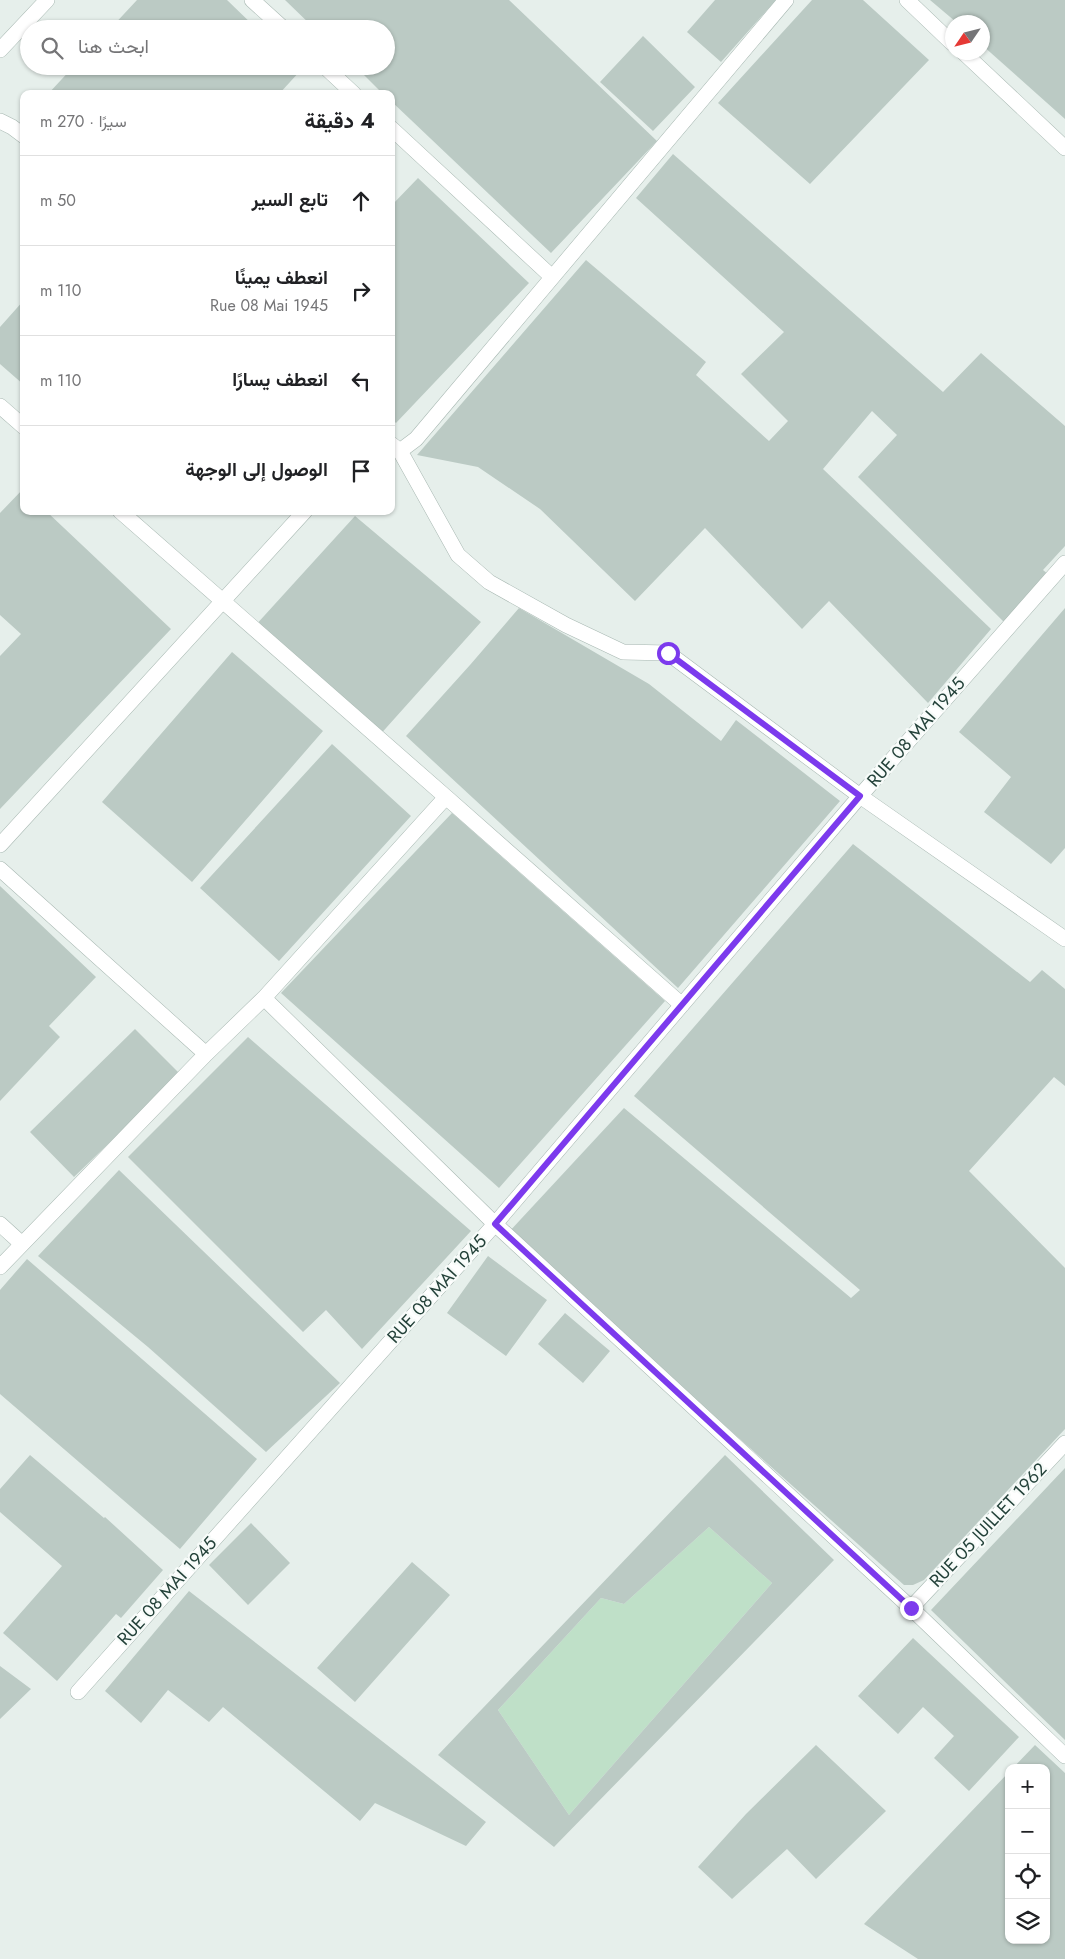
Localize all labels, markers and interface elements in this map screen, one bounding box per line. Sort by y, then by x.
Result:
north arrow [945,15,990,60]
search box [20,20,395,75]
text: ابحث هنا [78,33,149,60]
icon: search [38,34,66,62]
text: 4 دقيقة [305,106,375,136]
text: سيرًا · 270 m [40,110,127,133]
text: تابع السير [251,186,328,213]
icon: ahead [347,187,375,215]
text: 50 m [40,189,76,212]
text: انعطف يمينًا [235,264,328,291]
icon: right [347,277,375,305]
text: 110 m [40,279,81,302]
text: Rue 08 Mai 1945 [210,294,328,317]
text: انعطف يسارًا [232,366,328,393]
icon: left [347,367,375,395]
text: 110 m [40,369,81,392]
text: الوصول إلى الوجهة [185,456,328,483]
icon: arrive [347,457,375,485]
route start [657,642,680,665]
street label: RUE 08 MAI 1945 [861,671,971,793]
street label: RUE 08 MAI 1945 [381,1229,493,1349]
street label: RUE 05 JUILLET 1962 [923,1457,1053,1593]
street label: RUE 08 MAI 1945 [111,1531,223,1651]
route end [900,1597,923,1620]
map controls [1005,1764,1050,1944]
button: + [1005,1764,1050,1809]
button: − [1005,1809,1050,1854]
button: locate [1005,1854,1050,1899]
button: layers [1005,1899,1050,1944]

